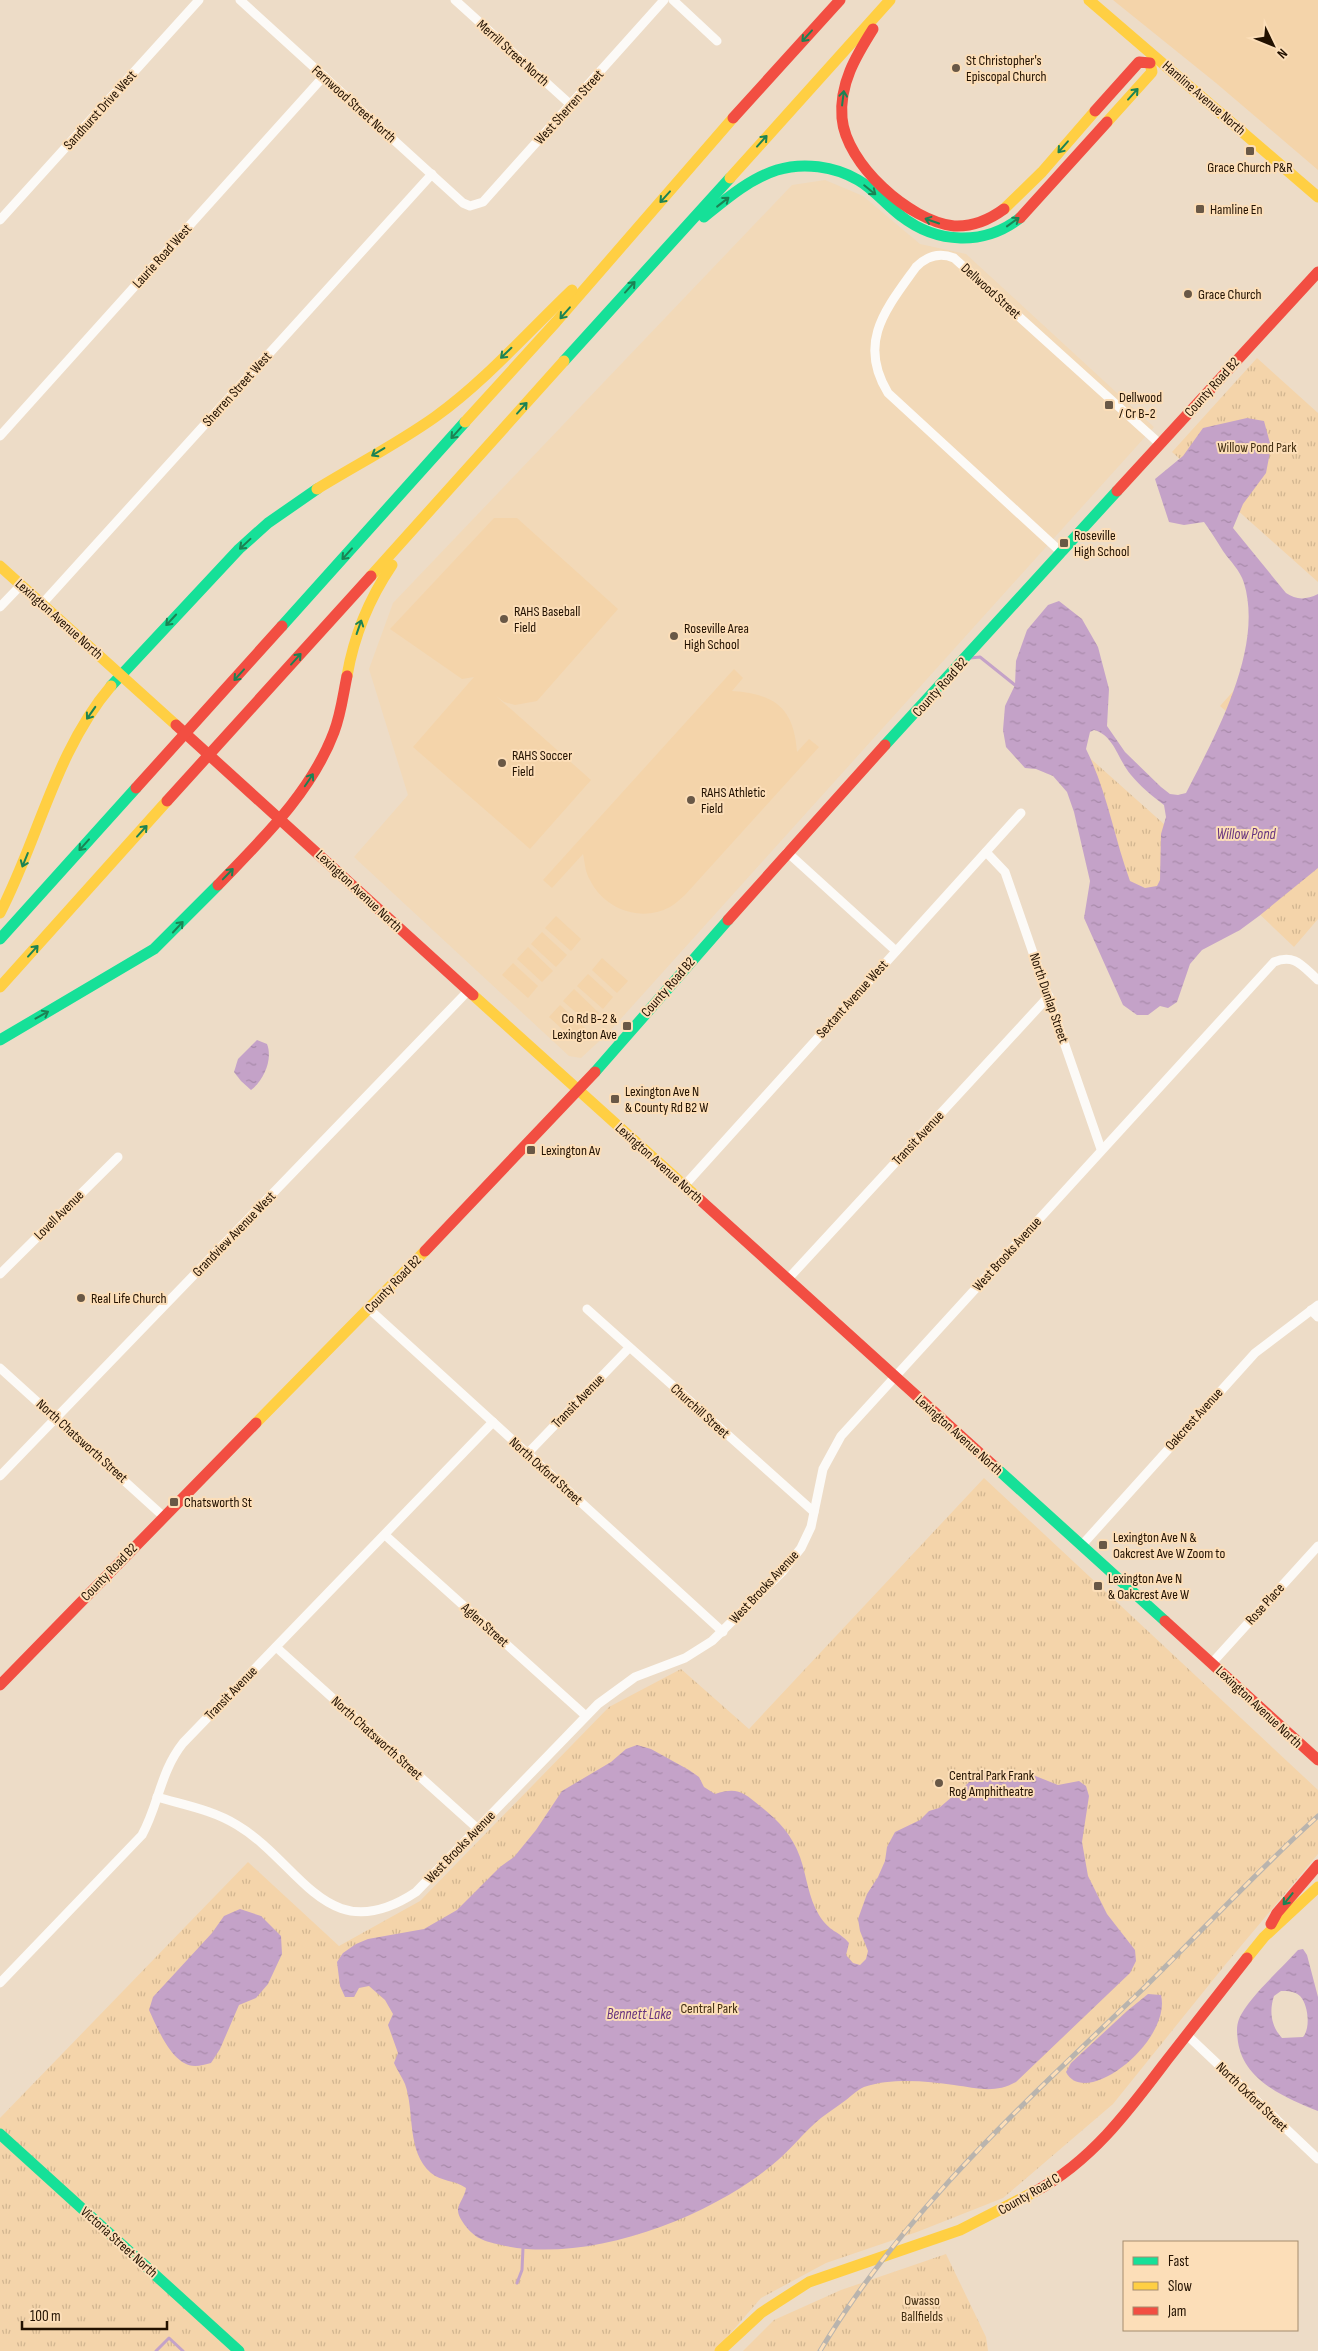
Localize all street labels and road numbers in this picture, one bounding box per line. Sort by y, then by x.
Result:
street label: Merrill Street North [473,16,553,90]
street label: Hamline Avenue North [1159,57,1249,139]
street label: Fernwood Street North [308,62,400,146]
street label: West Sherren Street [531,66,607,148]
street label: Sandhurst Drive West [60,67,140,153]
street label: Laurie Road West [129,220,195,292]
street label: Dellwood Street [958,260,1024,322]
street label: Sherren Street West [199,348,275,430]
street label: County Road B2 [1181,354,1243,420]
street label: Lexington Avenue North [12,575,106,663]
street label: County Road B2 [909,654,971,720]
street label: Lexington Avenue North [312,847,406,935]
street label: North Dunlap Street [1026,951,1072,1045]
street label: County Road B2 [637,953,699,1020]
street label: Sextant Avenue West [813,956,891,1042]
street label: Transit Avenue [889,1107,947,1169]
street label: Lexington Avenue North [612,1119,706,1207]
street label: Lovell Avenue [31,1187,87,1243]
street label: Grandview Avenue West [189,1188,279,1280]
street label: West Brooks Avenue [969,1213,1045,1295]
street label: County Road B2 [361,1251,425,1316]
street label: Transit Avenue [548,1371,608,1431]
street label: Churchill Street [667,1380,733,1442]
street label: Oakcrest Avenue [1162,1384,1226,1454]
street label: Lexington Avenue North [912,1391,1006,1479]
street label: North Chatsworth Street [33,1396,131,1486]
street label: North Oxford Street [506,1434,586,1508]
street label: County Road B2 [77,1539,141,1604]
street label: West Brooks Avenue [726,1547,802,1627]
street label: Rose Place [1242,1580,1288,1628]
street label: Aglen Street [457,1599,512,1651]
street label: Transit Avenue [201,1663,261,1723]
street label: Lexington Avenue North [1212,1663,1306,1751]
street label: North Chatsworth Street [328,1693,426,1783]
street label: West Brooks Avenue [421,1807,499,1887]
street label: North Oxford Street [1213,2059,1291,2135]
street label: County Road C [995,2169,1063,2219]
street label: Victoria Street North [77,2203,161,2281]

